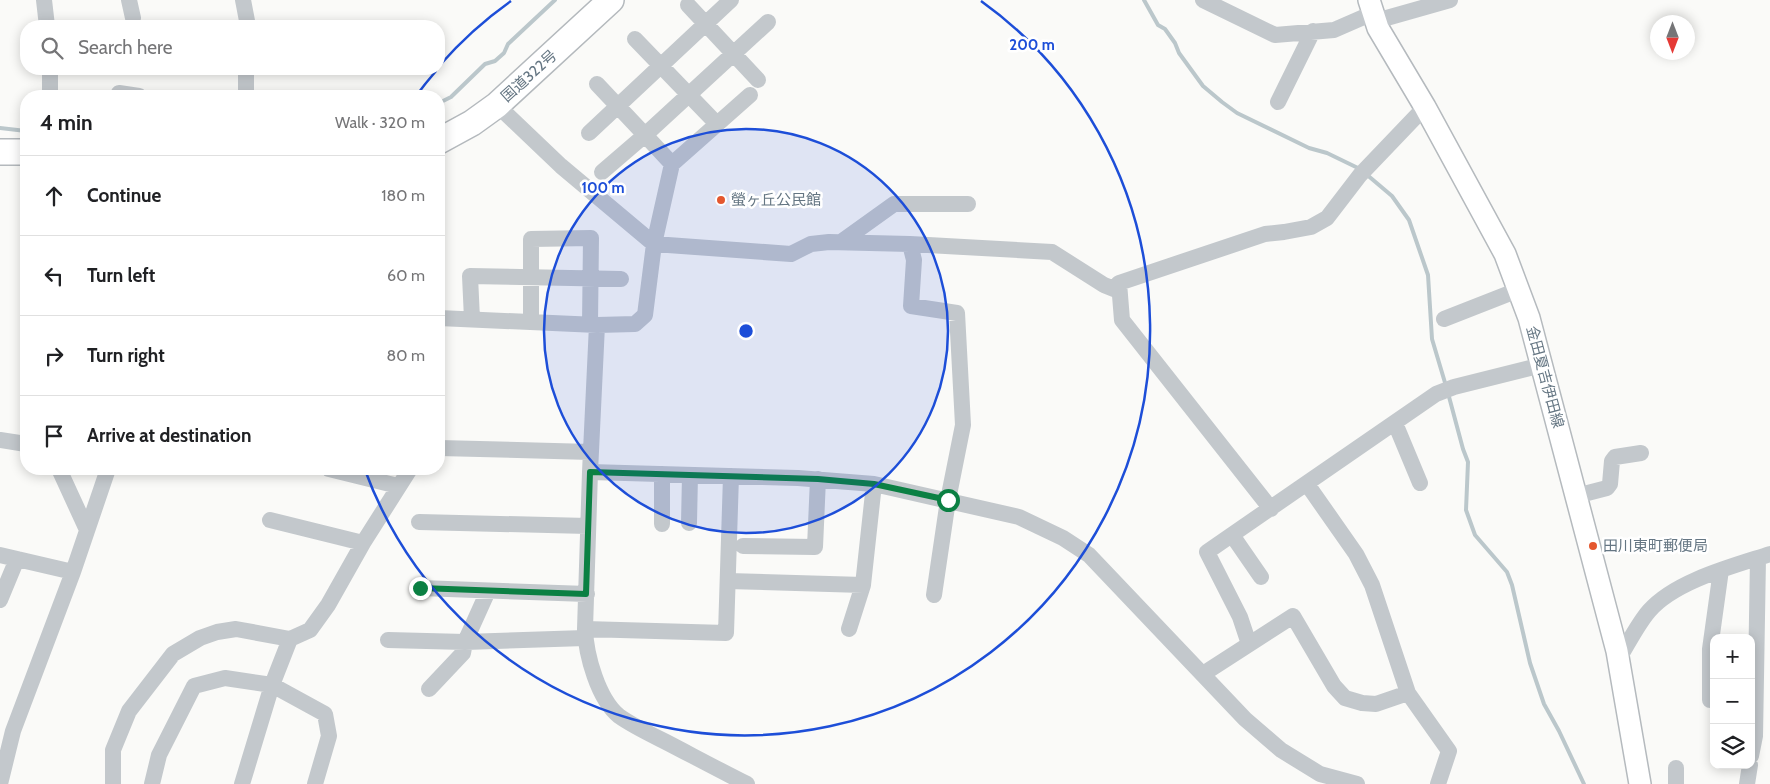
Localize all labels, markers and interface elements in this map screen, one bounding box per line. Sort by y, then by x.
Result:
north arrow [1650,15,1695,60]
search box [20,20,445,75]
icon: search [38,34,66,62]
text: Search here [78,36,172,59]
text: 200 m [1009,36,1055,54]
street label: 国道322号 [497,46,561,106]
text: 4 min [40,110,93,135]
text: Walk · 320 m [335,113,425,132]
text: 100 m [581,179,625,197]
icon: ahead [40,182,68,210]
text: Continue [87,184,161,207]
text: 180 m [381,186,425,205]
place label: 螢ヶ丘公民館 [731,191,821,209]
marker: 螢ヶ丘公民館 [715,194,727,206]
icon: left [40,262,68,290]
text: Turn left [87,264,155,287]
text: 60 m [387,266,425,285]
centre of rings [737,322,755,340]
street label: 金田夏吉伊田線 [1523,324,1567,430]
icon: right [40,342,68,370]
text: Turn right [87,344,165,367]
text: 80 m [387,346,425,365]
icon: arrive [40,422,68,450]
text: Arrive at destination [87,424,251,447]
route start [937,489,960,512]
place label: 田川東町郵便局 [1603,537,1708,555]
marker: 田川東町郵便局 [1587,540,1599,552]
route end [409,577,432,600]
map controls [1710,634,1755,769]
button: + [1710,634,1755,679]
button: − [1710,679,1755,724]
button: layers [1710,724,1755,769]

